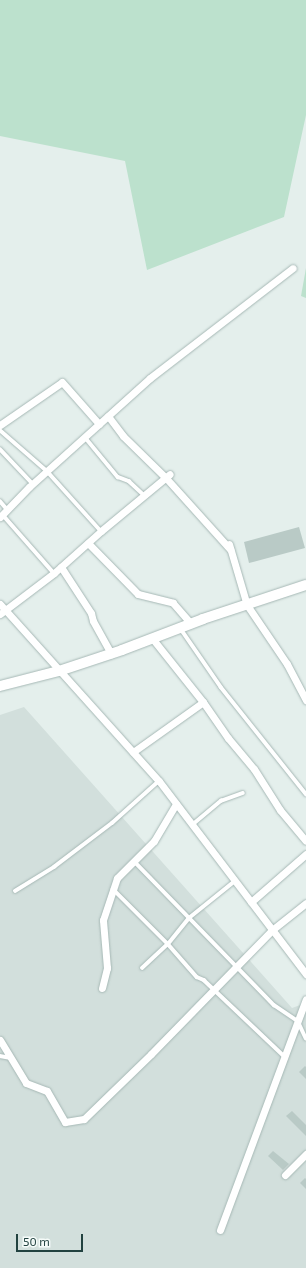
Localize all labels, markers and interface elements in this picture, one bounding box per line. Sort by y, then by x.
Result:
scale bar [18,1226,85,1252]
text: 50 m [23,1234,50,1248]

